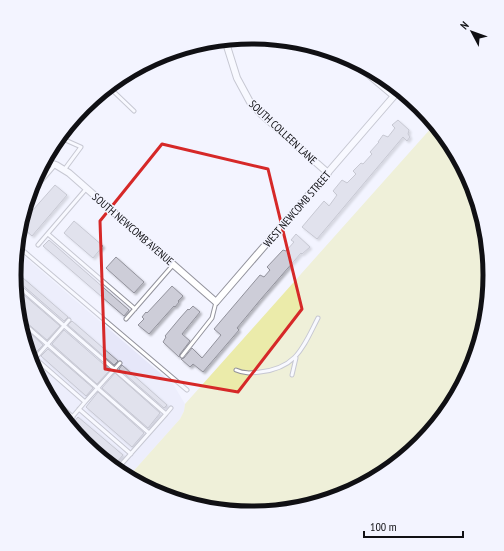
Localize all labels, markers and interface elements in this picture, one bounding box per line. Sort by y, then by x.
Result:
north arrow [452,12,492,52]
text: N [457,19,472,32]
street label: SOUTH COLLEEN LANE [246,97,320,167]
street label: WEST NEWCOMB STREET [260,168,334,250]
street label: SOUTH NEWCOMB AVENUE [89,190,177,268]
scale bar [364,513,463,539]
text: 100 m [370,519,397,534]

